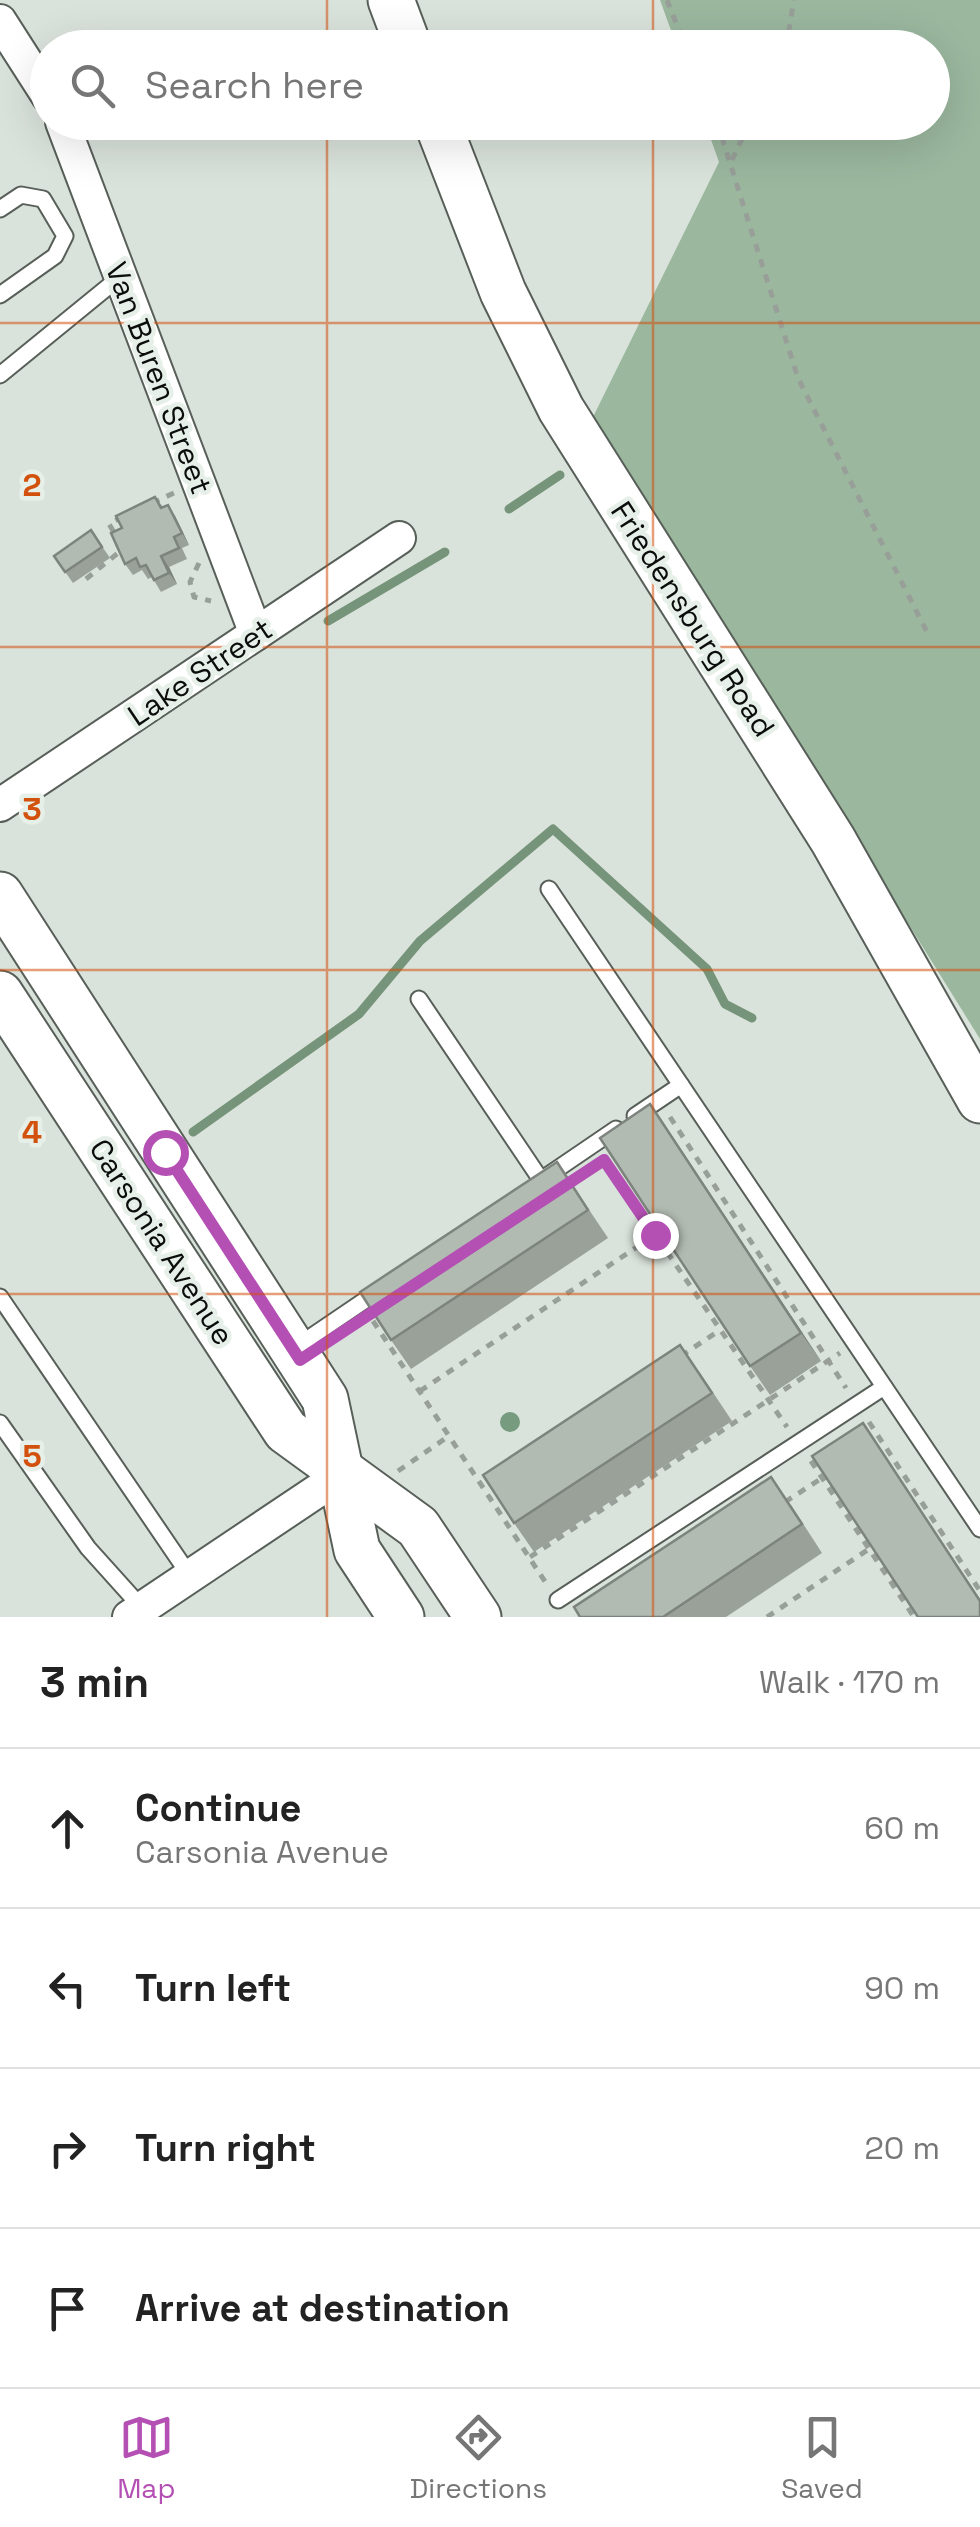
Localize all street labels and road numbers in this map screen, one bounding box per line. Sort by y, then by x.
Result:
street label: Van Buren Street [97,256,221,500]
street label: Friedensburg Road [602,494,784,744]
street label: Lake Street [120,609,280,735]
street label: Carsonia Avenue [81,1132,243,1352]

